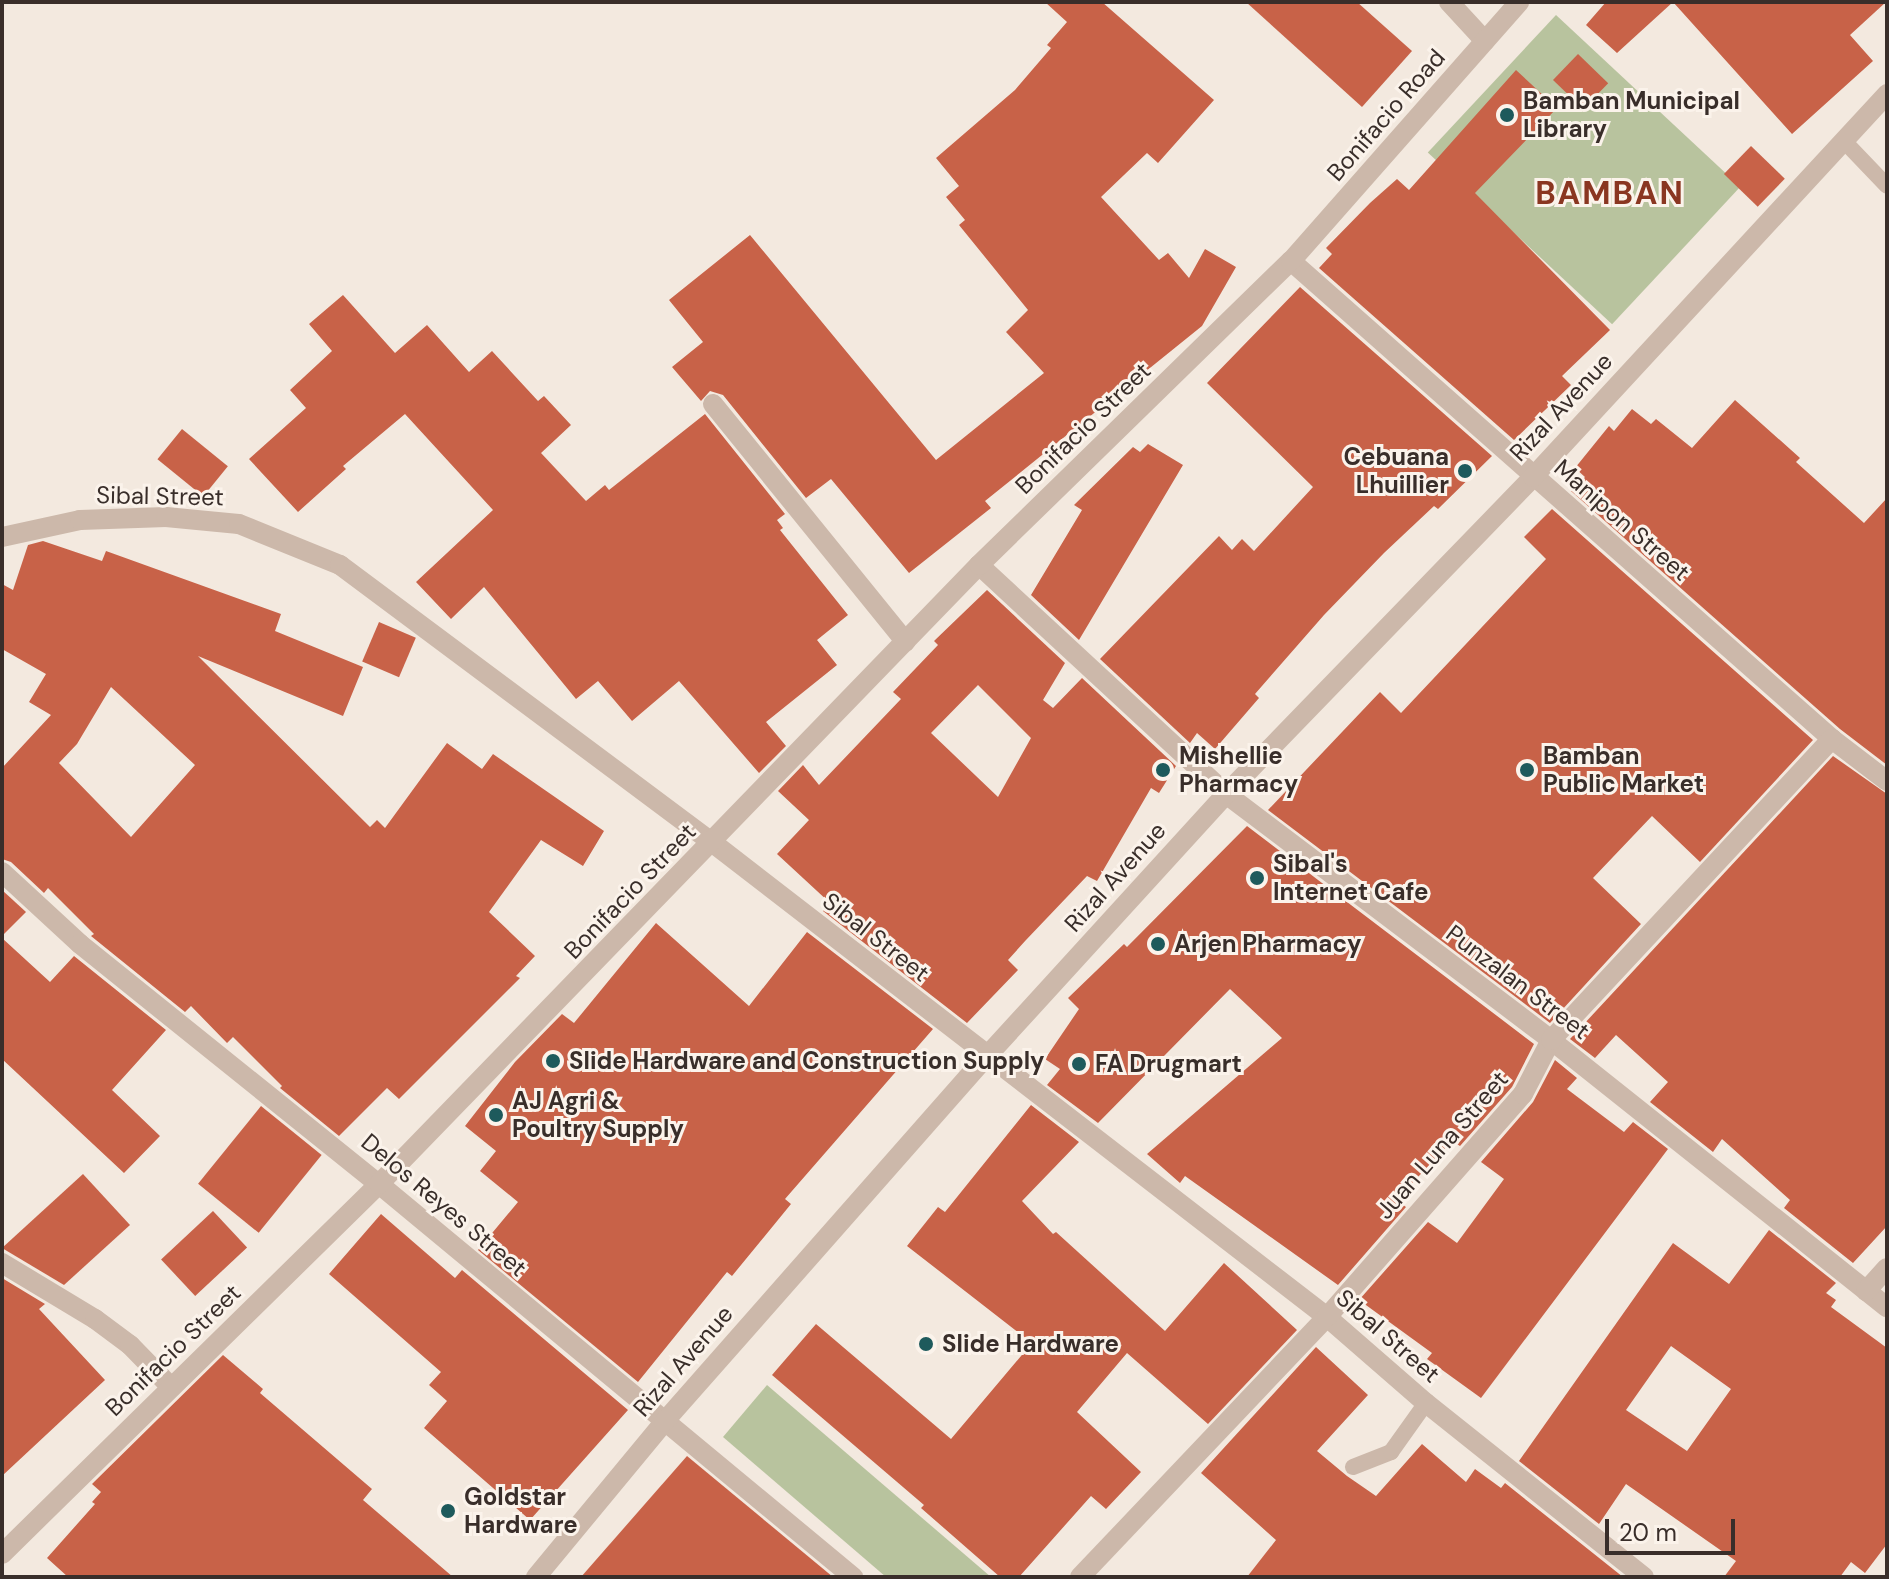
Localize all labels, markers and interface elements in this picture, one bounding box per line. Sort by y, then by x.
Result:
street label: Bonifacio Road [1321,43,1451,187]
place label: Bamban Municipal Library [1523,87,1740,143]
marker: Bamban Municipal Library [1498,106,1516,124]
district label: BAMBAN [1535,174,1685,212]
street label: Rizal Avenue [1504,347,1618,467]
street label: Bonifacio Street [1009,356,1157,500]
place label: Cebuana Lhuillier [1343,443,1449,499]
street label: Manipon Street [1548,453,1696,587]
marker: Cebuana Lhuillier [1456,462,1474,480]
street label: Sibal Street [96,480,224,512]
place label: Mishellie Pharmacy [1179,742,1298,798]
place label: Bamban Public Market [1543,742,1704,798]
marker: Mishellie Pharmacy [1154,761,1172,779]
marker: Bamban Public Market [1518,761,1536,779]
street label: Rizal Avenue [1058,816,1172,938]
street label: Bonifacio Street [558,817,702,965]
place label: Sibal's Internet Cafe [1273,850,1428,906]
marker: Sibal's Internet Cafe [1248,869,1266,887]
street label: Sibal Street [817,886,935,988]
street label: Punzalan Street [1441,919,1595,1045]
place label: Arjen Pharmacy [1174,930,1361,958]
marker: Arjen Pharmacy [1149,935,1167,953]
place label: Slide Hardware and Construction Supply [569,1047,1045,1075]
place label: FA Drugmart [1095,1050,1242,1078]
marker: Slide Hardware and Construction Supply [544,1052,562,1070]
marker: FA Drugmart [1070,1055,1088,1073]
street label: Juan Luna Street [1370,1065,1514,1225]
place label: AJ Agri & Poultry Supply [512,1087,684,1143]
marker: AJ Agri & Poultry Supply [487,1106,505,1124]
street label: Delos Reyes Street [355,1127,533,1283]
street label: Bonifacio Street [99,1278,247,1422]
street label: Sibal Street [1330,1283,1446,1389]
street label: Rizal Avenue [627,1300,739,1422]
place label: Slide Hardware [942,1330,1119,1358]
marker: Slide Hardware [917,1335,935,1353]
place label: Goldstar Hardware [464,1483,578,1539]
marker: Goldstar Hardware [439,1502,457,1520]
scale bar [1609,1503,1739,1553]
text: 20 m [1619,1517,1677,1548]

